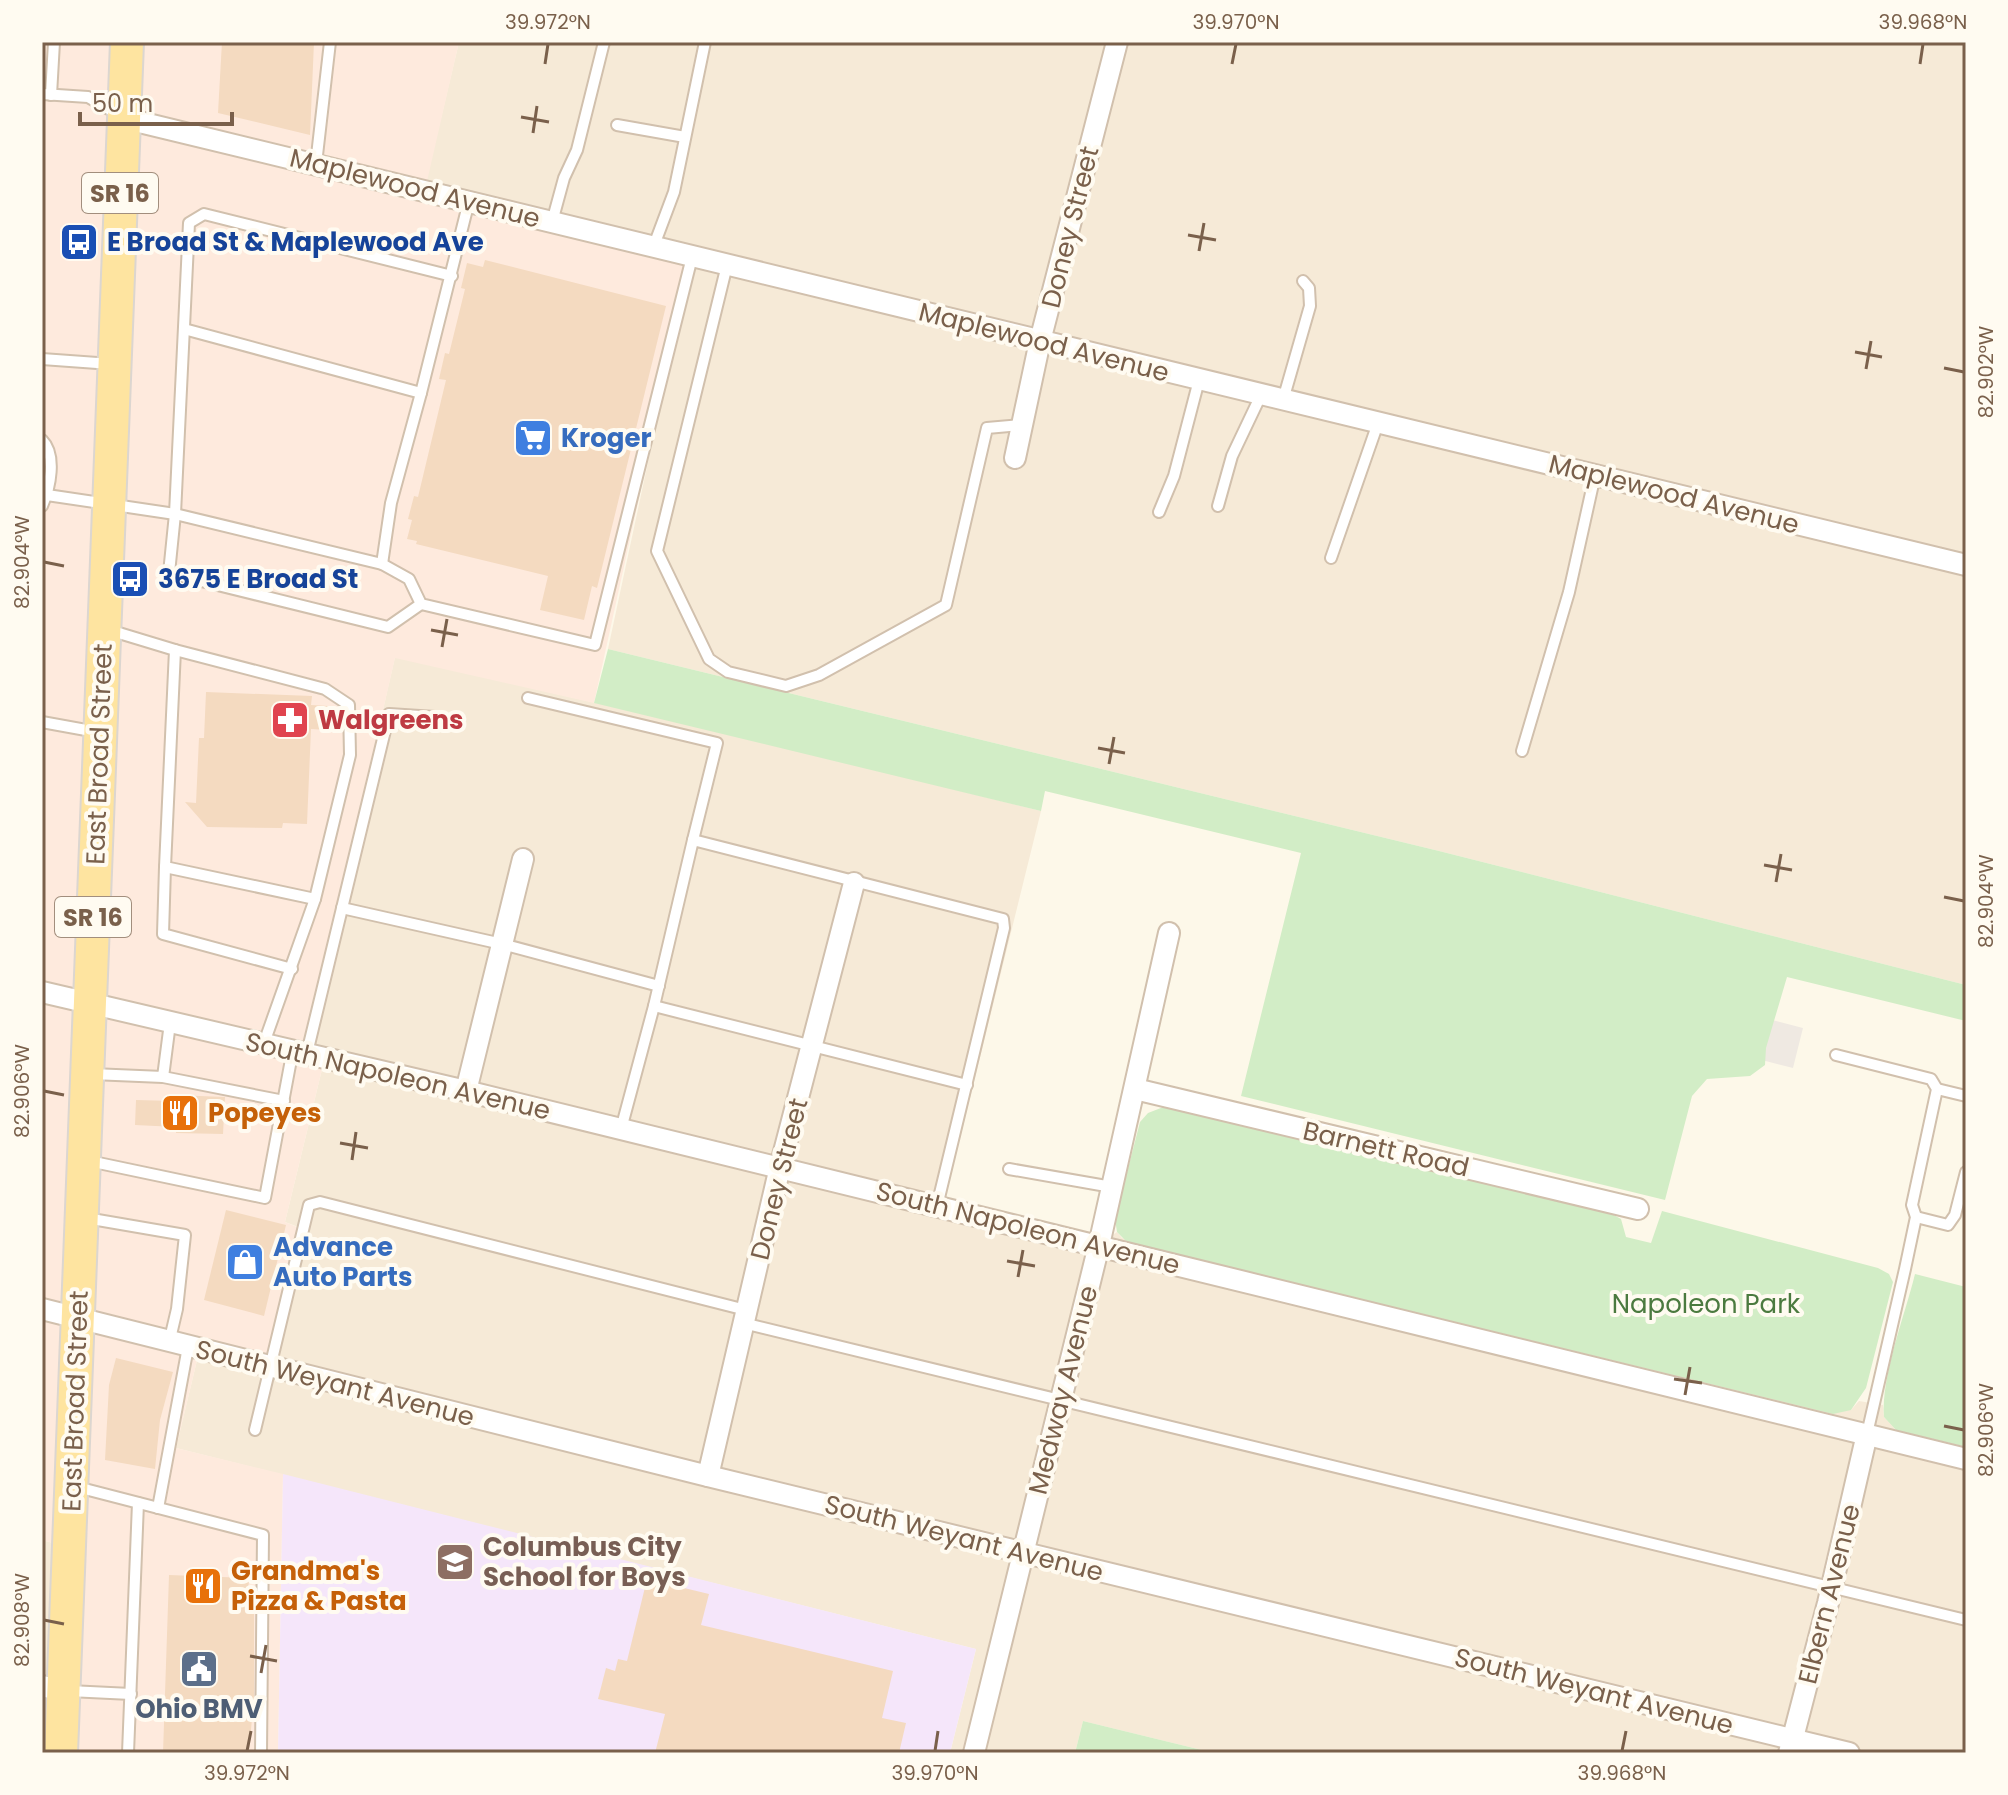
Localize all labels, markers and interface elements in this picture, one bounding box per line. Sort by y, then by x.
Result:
text: 39.972°N [505,8,591,36]
text: 39.970°N [1193,8,1279,36]
text: 39.968°N [1879,8,1967,36]
scale bar [80,76,232,126]
text: 50 m [92,87,153,120]
street label: Maplewood Avenue [286,139,544,237]
street label: Doney Street [1033,142,1107,312]
road number: SR 16 [82,173,158,213]
bus stop icon: E Broad St & Maplewood Ave [58,221,100,263]
place label: E Broad St & Maplewood Ave [107,224,484,260]
street label: Maplewood Avenue [915,293,1173,391]
text: 82.902°W [1972,325,2000,418]
supermarket icon: Kroger [512,417,554,459]
place label: Kroger [561,420,652,456]
street label: Maplewood Avenue [1545,445,1803,543]
text: 82.904°W [8,515,36,609]
bus stop icon: 3675 E Broad St [109,558,151,600]
place label: 3675 E Broad St [158,561,358,597]
street label: East Broad Street [77,643,121,865]
pharmacy icon: Walgreens [269,699,311,741]
place label: Walgreens [318,702,464,738]
text: 82.904°W [1972,854,2000,948]
road number: SR 16 [55,897,131,937]
street label: South Napoleon Avenue [242,1023,554,1129]
text: 82.906°W [8,1044,36,1138]
restaurant icon: Popeyes [159,1092,201,1134]
street label: Doney Street [742,1094,816,1264]
place label: Popeyes [208,1095,321,1131]
street label: Barnett Road [1299,1112,1473,1186]
street label: South Napoleon Avenue [872,1173,1184,1283]
place label: Advance Auto Parts [273,1229,412,1295]
shop icon: Advance Auto Parts [224,1241,266,1283]
street label: Medway Avenue [1020,1282,1106,1498]
park label: Napoleon Park [1612,1286,1801,1322]
street label: East Broad Street [53,1290,97,1512]
street label: South Weyant Avenue [192,1331,478,1435]
text: 82.906°W [1972,1383,2000,1477]
street label: South Weyant Avenue [821,1486,1107,1590]
street label: Elbern Avenue [1789,1500,1869,1688]
place label: Columbus City School for Boys [483,1529,686,1595]
school or university icon: Columbus City School for Boys [434,1541,476,1583]
place label: Grandma's Pizza & Pasta [231,1553,407,1619]
restaurant icon: Grandma's Pizza & Pasta [182,1565,224,1607]
text: 82.908°W [8,1573,36,1667]
street label: South Weyant Avenue [1451,1639,1737,1743]
public building icon: Ohio BMV [178,1648,220,1690]
place label: Ohio BMV [135,1691,263,1727]
text: 39.972°N [204,1759,290,1787]
text: 39.970°N [892,1759,978,1787]
text: 39.968°N [1578,1759,1666,1787]

